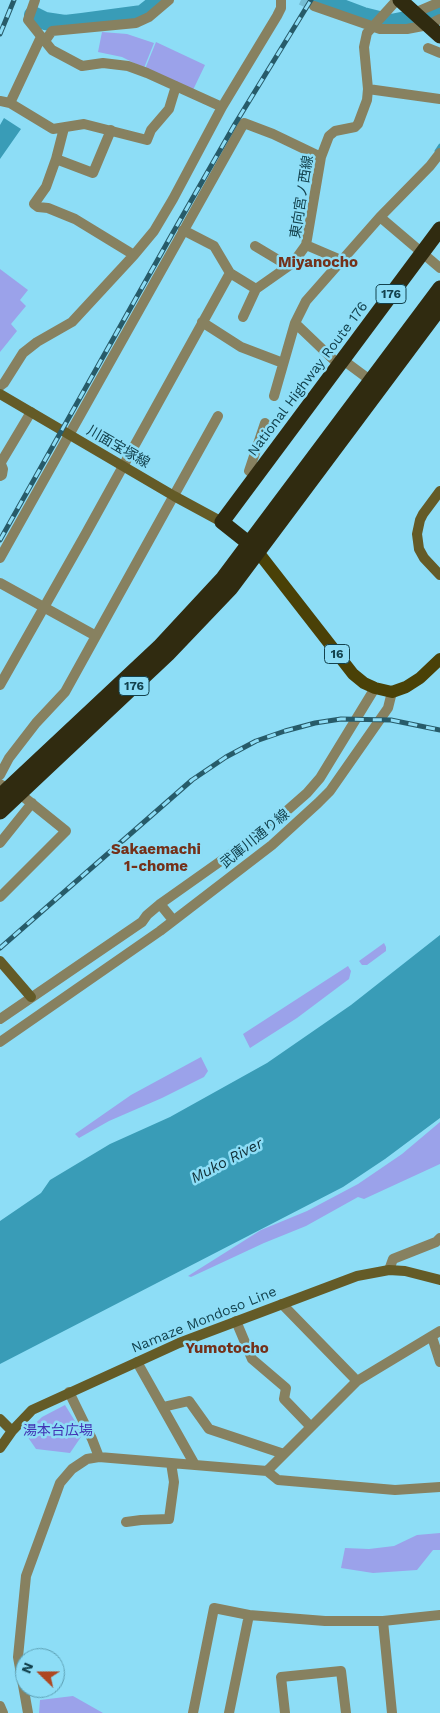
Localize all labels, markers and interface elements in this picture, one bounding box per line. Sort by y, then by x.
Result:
street label: 東向宮ノ西線 [287,154,317,240]
district label: Miyanocho [278,254,358,272]
road number: 176 [376,284,406,304]
street label: National Highway Route 176 [244,299,372,459]
street label: 川面宝塚線 [83,422,153,472]
road number: 16 [324,644,350,664]
road number: 176 [119,676,149,696]
street label: 武庫川通り線 [217,806,293,872]
district label: Sakaemachi 1-chome [111,841,201,876]
water label: Muko River [188,1135,266,1187]
street label: Namaze Mondoso Line [129,1283,279,1357]
district label: Yumotocho [185,1340,269,1358]
park label: 湯本台広場 [23,1423,93,1439]
north arrow [15,1648,65,1698]
text: N [18,1660,36,1676]

